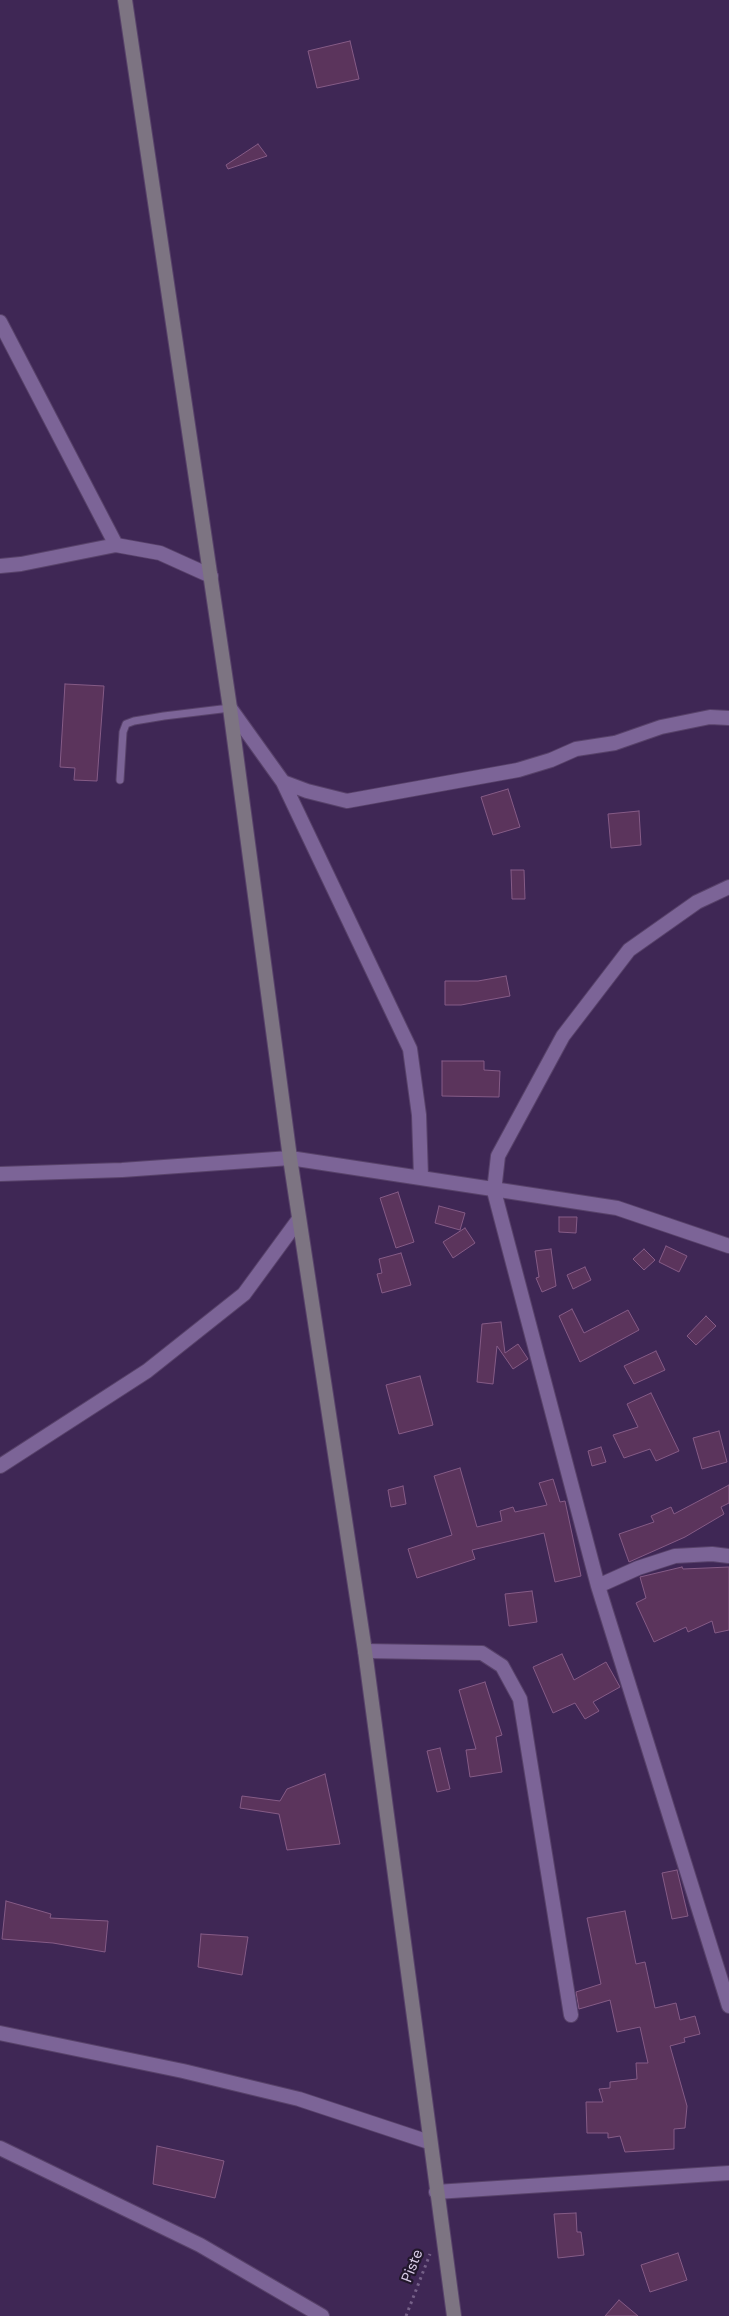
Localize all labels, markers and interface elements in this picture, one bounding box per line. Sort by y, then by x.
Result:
street label: Piste [399,2247,427,2285]

